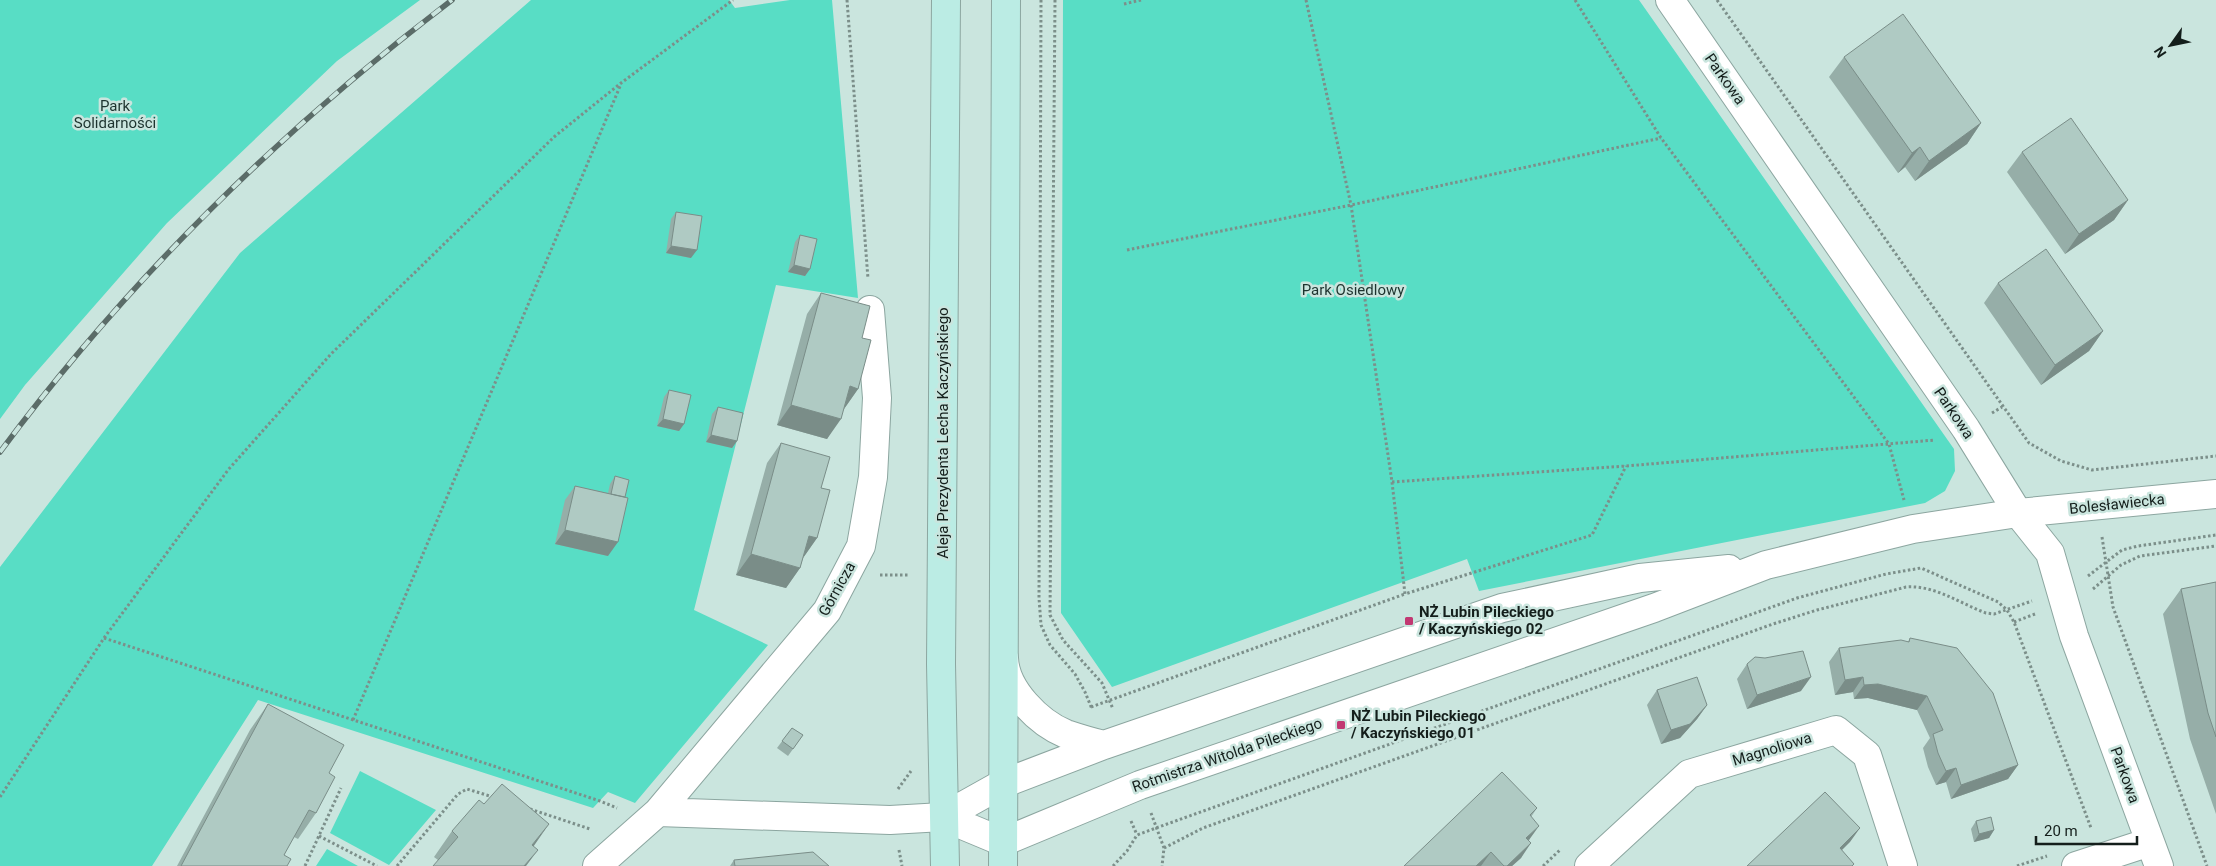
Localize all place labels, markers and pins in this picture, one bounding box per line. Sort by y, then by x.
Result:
place label: NŻ Lubin Pileckiego / Kaczyńskiego 02 [1418,603,1554,638]
marker: NŻ Lubin Pileckiego / Kaczyńskiego 02 [1403,615,1415,627]
place label: NŻ Lubin Pileckiego / Kaczyńskiego 01 [1350,707,1486,742]
marker: NŻ Lubin Pileckiego / Kaczyńskiego 01 [1335,719,1347,731]

